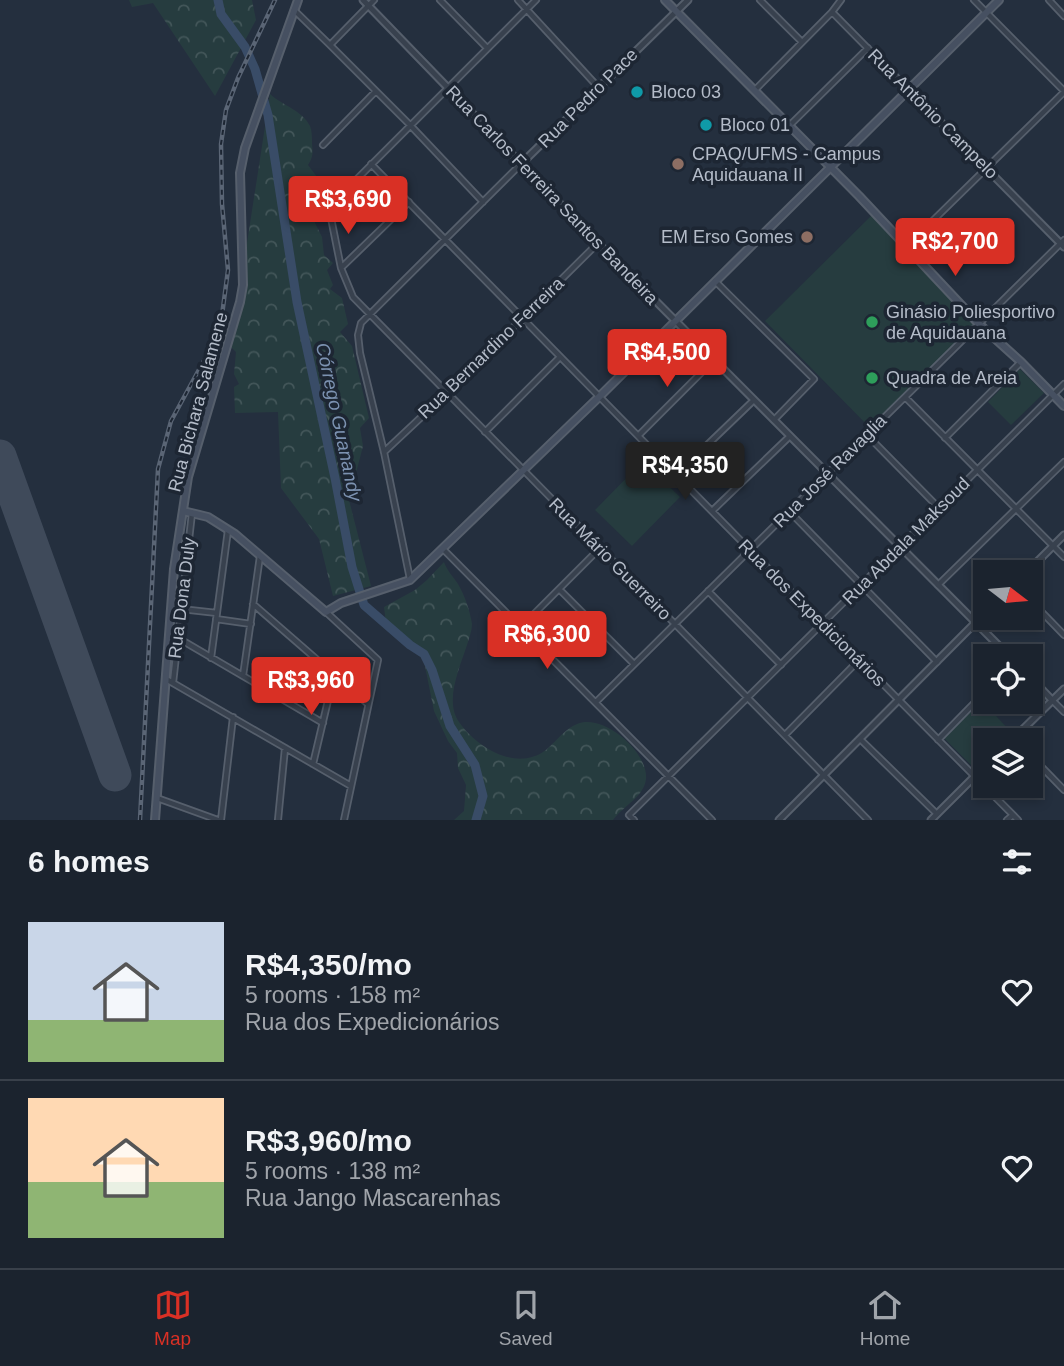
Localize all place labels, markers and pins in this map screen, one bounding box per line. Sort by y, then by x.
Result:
place label: Bloco 03 [651,82,721,102]
marker: Bloco 03 [629,84,645,100]
place label: Bloco 01 [720,115,790,135]
marker: Bloco 01 [698,117,714,133]
place label: CPAQ/UFMS - Campus Aquidauana II [692,144,881,185]
marker: CPAQ/UFMS - Campus Aquidauana II [670,156,686,172]
pin: R$3,690 [283,176,413,236]
pin: R$2,700 [890,218,1020,278]
place label: EM Erso Gomes [661,227,793,247]
marker: EM Erso Gomes [799,229,815,245]
place label: Ginásio Poliesportivo de Aquidauana [886,302,1055,343]
marker: Ginásio Poliesportivo de Aquidauana [864,314,880,330]
pin: R$4,500 [602,330,732,389]
place label: Quadra de Areia [886,368,1018,388]
marker: Quadra de Areia [864,370,880,386]
pin: R$4,350 [620,442,750,502]
pin: R$6,300 [482,612,612,671]
pin: R$3,960 [246,658,376,717]

